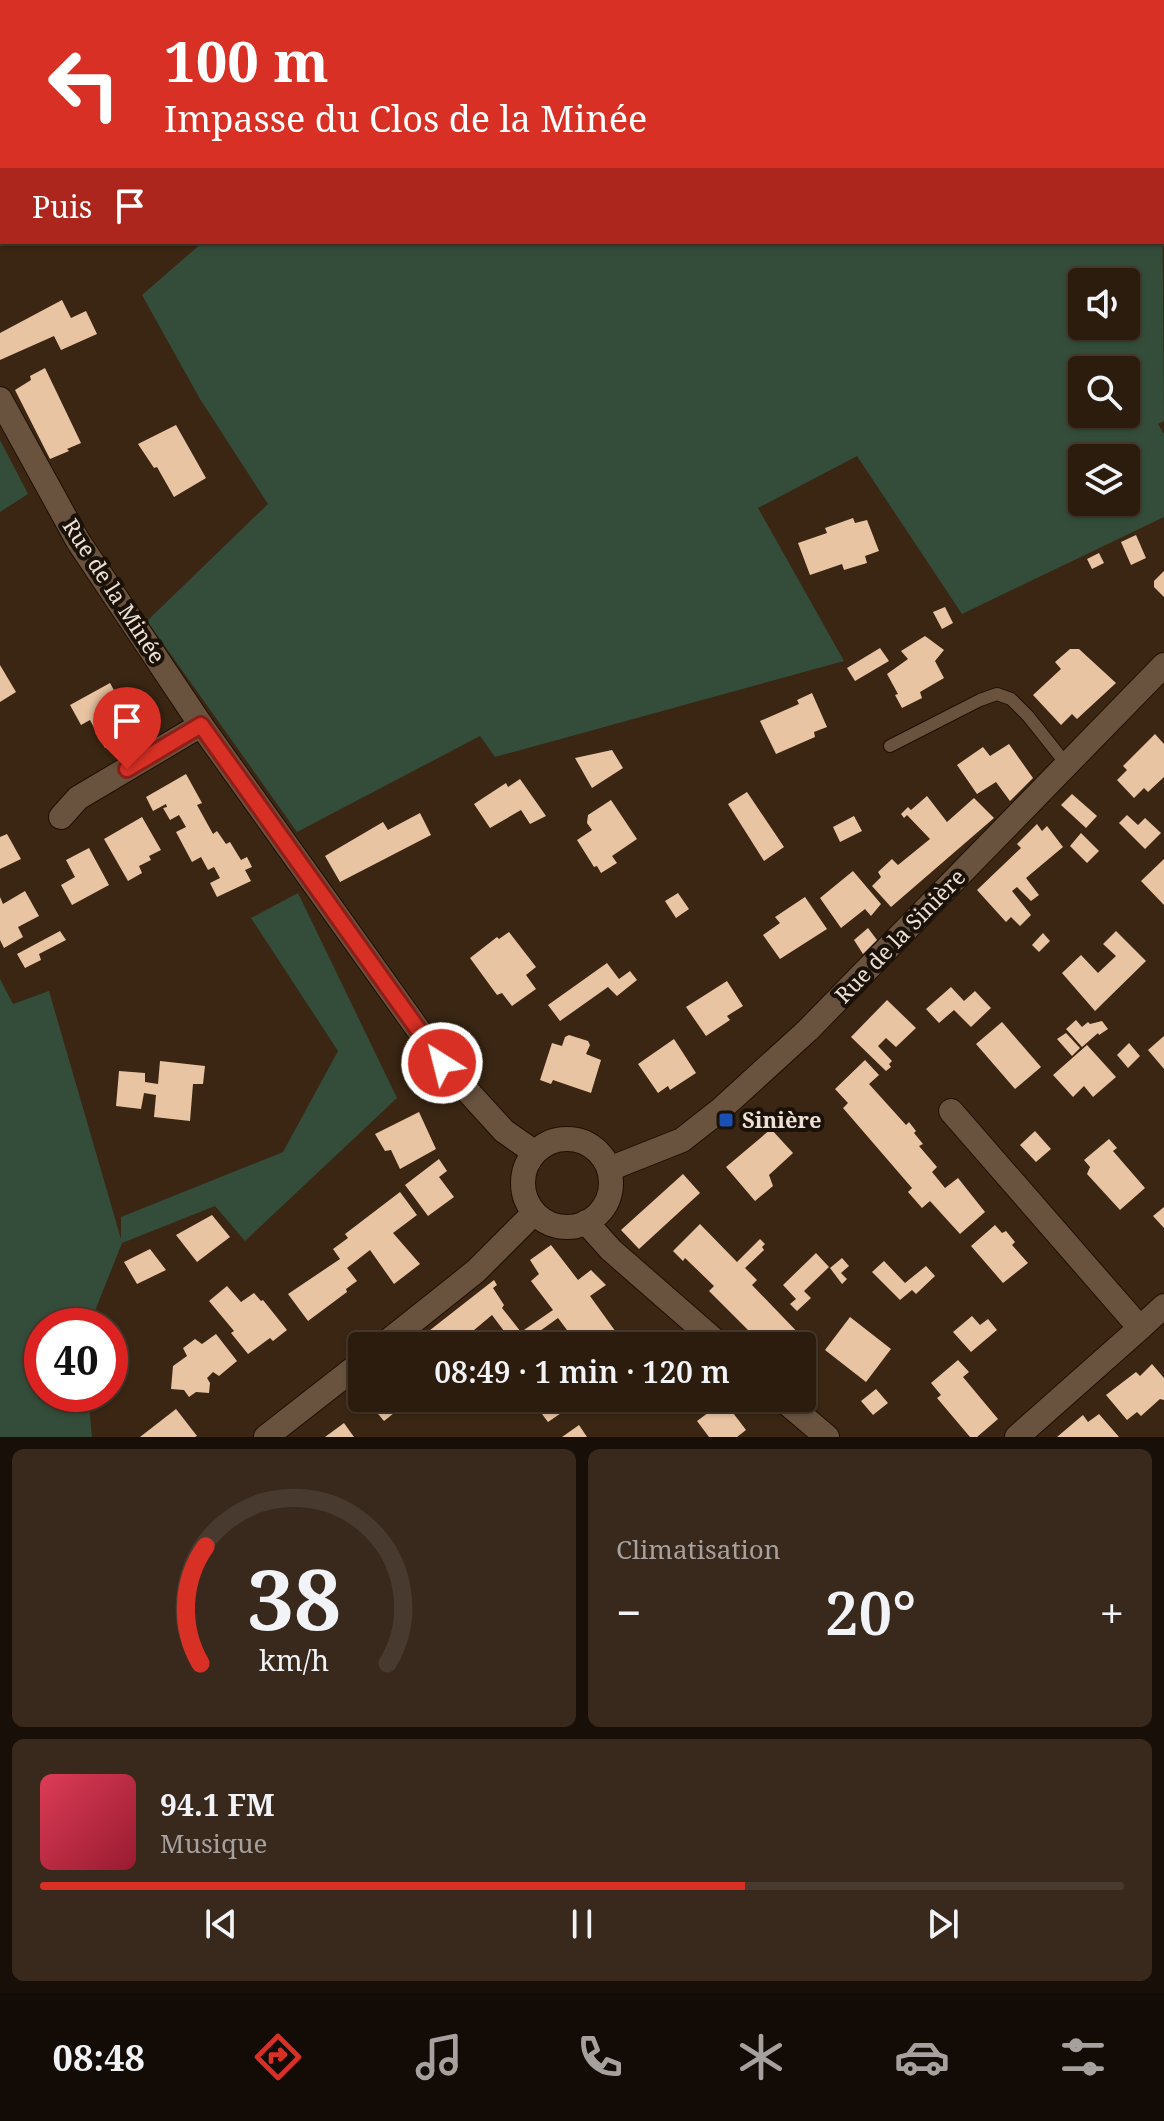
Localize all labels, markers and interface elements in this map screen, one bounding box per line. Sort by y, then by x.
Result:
text: 100 m [164,22,329,98]
icon: left [32,32,136,136]
text: Impasse du Clos de la Minée [164,94,647,143]
icon: arrive [108,184,152,228]
text: Puis [32,186,92,227]
map controls [1068,268,1140,516]
button: sound [1068,268,1140,340]
button: search [1068,356,1140,428]
button: layers [1068,444,1140,516]
street label: Rue de la Minée [57,512,173,669]
pin [93,687,161,769]
icon: arrive [105,699,149,743]
street label: Rue de la Sinière [827,862,971,1009]
position arrow [400,1021,484,1105]
place label: Sinière [742,1104,822,1134]
marker: Sinière [717,1111,735,1129]
speed limit sign: 40 [24,1308,128,1412]
text: 08:49 · 1 min · 120 m [434,1351,730,1392]
text: Climatisation [616,1531,781,1567]
text: 38 [247,1541,341,1654]
text: 20° [825,1571,916,1653]
text: − [616,1582,641,1642]
text: + [1099,1582,1124,1642]
text: km/h [259,1640,329,1679]
text: 94.1 FM [160,1784,275,1825]
text: Musique [160,1825,267,1861]
icon: previous [199,1902,243,1946]
icon: pause [560,1902,604,1946]
icon: next [921,1902,965,1946]
icon: directions [250,2029,306,2085]
icon: music [411,2029,467,2085]
icon: phone [572,2029,628,2085]
icon: climate [733,2029,789,2085]
icon: car [894,2029,950,2085]
icon: filters [1055,2029,1111,2085]
text: 08:48 [53,2033,145,2082]

